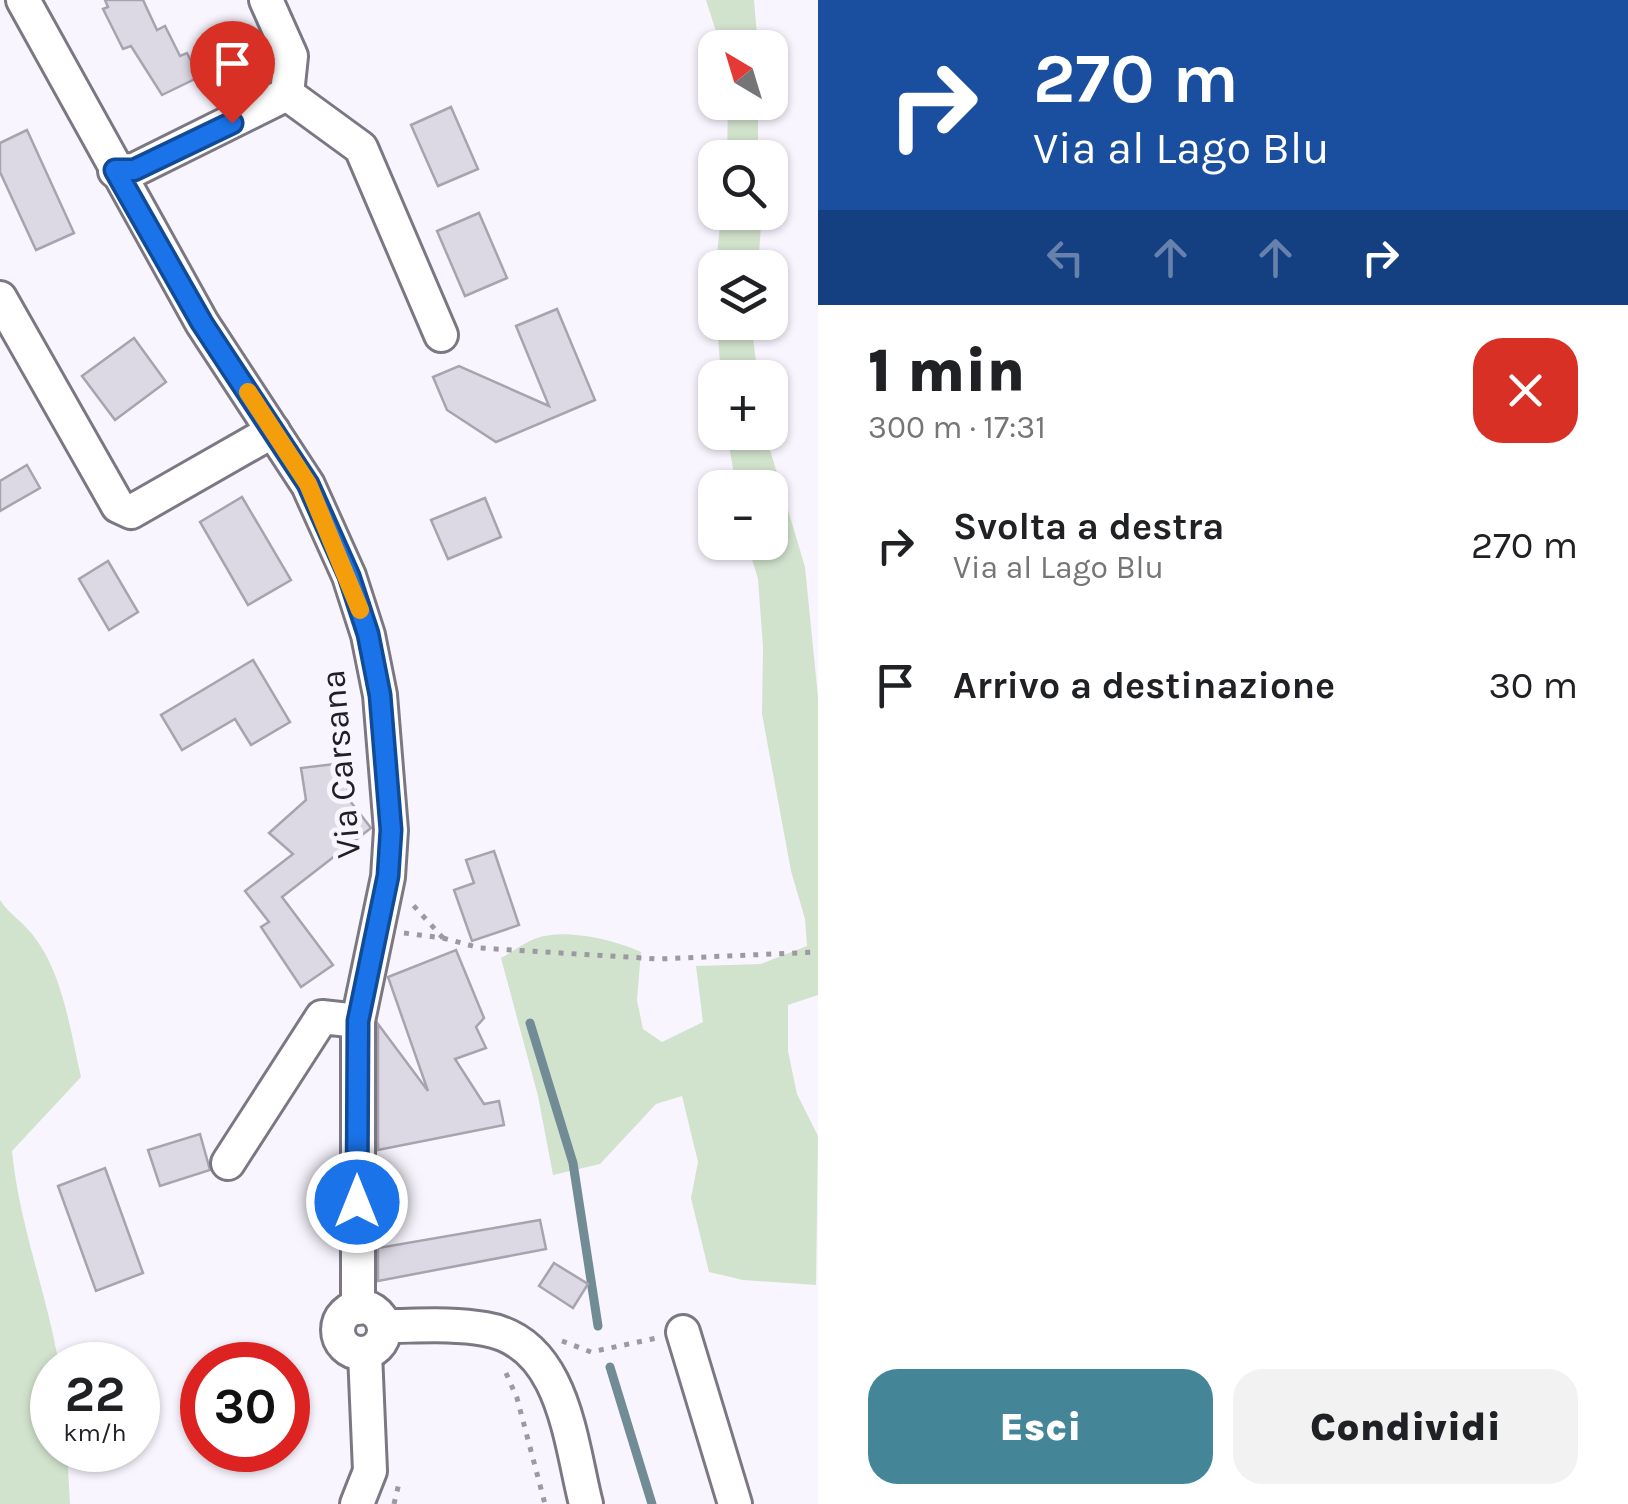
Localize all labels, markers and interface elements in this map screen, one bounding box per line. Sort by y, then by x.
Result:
pin [190,21,275,124]
north arrow [698,30,788,120]
map controls [698,30,788,560]
icon: arrive [205,36,260,91]
text: 270 m [1033,38,1239,120]
icon: right [868,40,998,170]
text: Via al Lago Blu [1033,122,1330,174]
button: search [698,140,788,230]
icon: left [1038,230,1093,285]
icon: ahead [1143,230,1198,285]
icon: ahead [1248,230,1303,285]
icon: right [1353,230,1408,285]
button: layers [698,250,788,340]
text: 1 min [868,336,1025,406]
button: close [1473,338,1578,443]
button: + [698,360,788,450]
text: 300 m · 17:31 [868,409,1046,446]
button: − [698,470,788,560]
text: Svolta a destra [953,504,1224,549]
icon: right [868,518,923,573]
text: 270 m [1471,523,1578,568]
text: Via al Lago Blu [953,549,1164,586]
icon: arrive [868,658,923,713]
text: Arrivo a destinazione [953,663,1335,708]
text: 30 m [1488,663,1578,708]
street label: Via Carsana [312,668,369,860]
position arrow [305,1150,409,1254]
speed limit sign: 30 [180,1342,310,1472]
text: 22 [65,1365,125,1424]
button: Esci [868,1369,1213,1484]
button: Condividi [1233,1369,1578,1484]
text: km/h [63,1418,127,1447]

